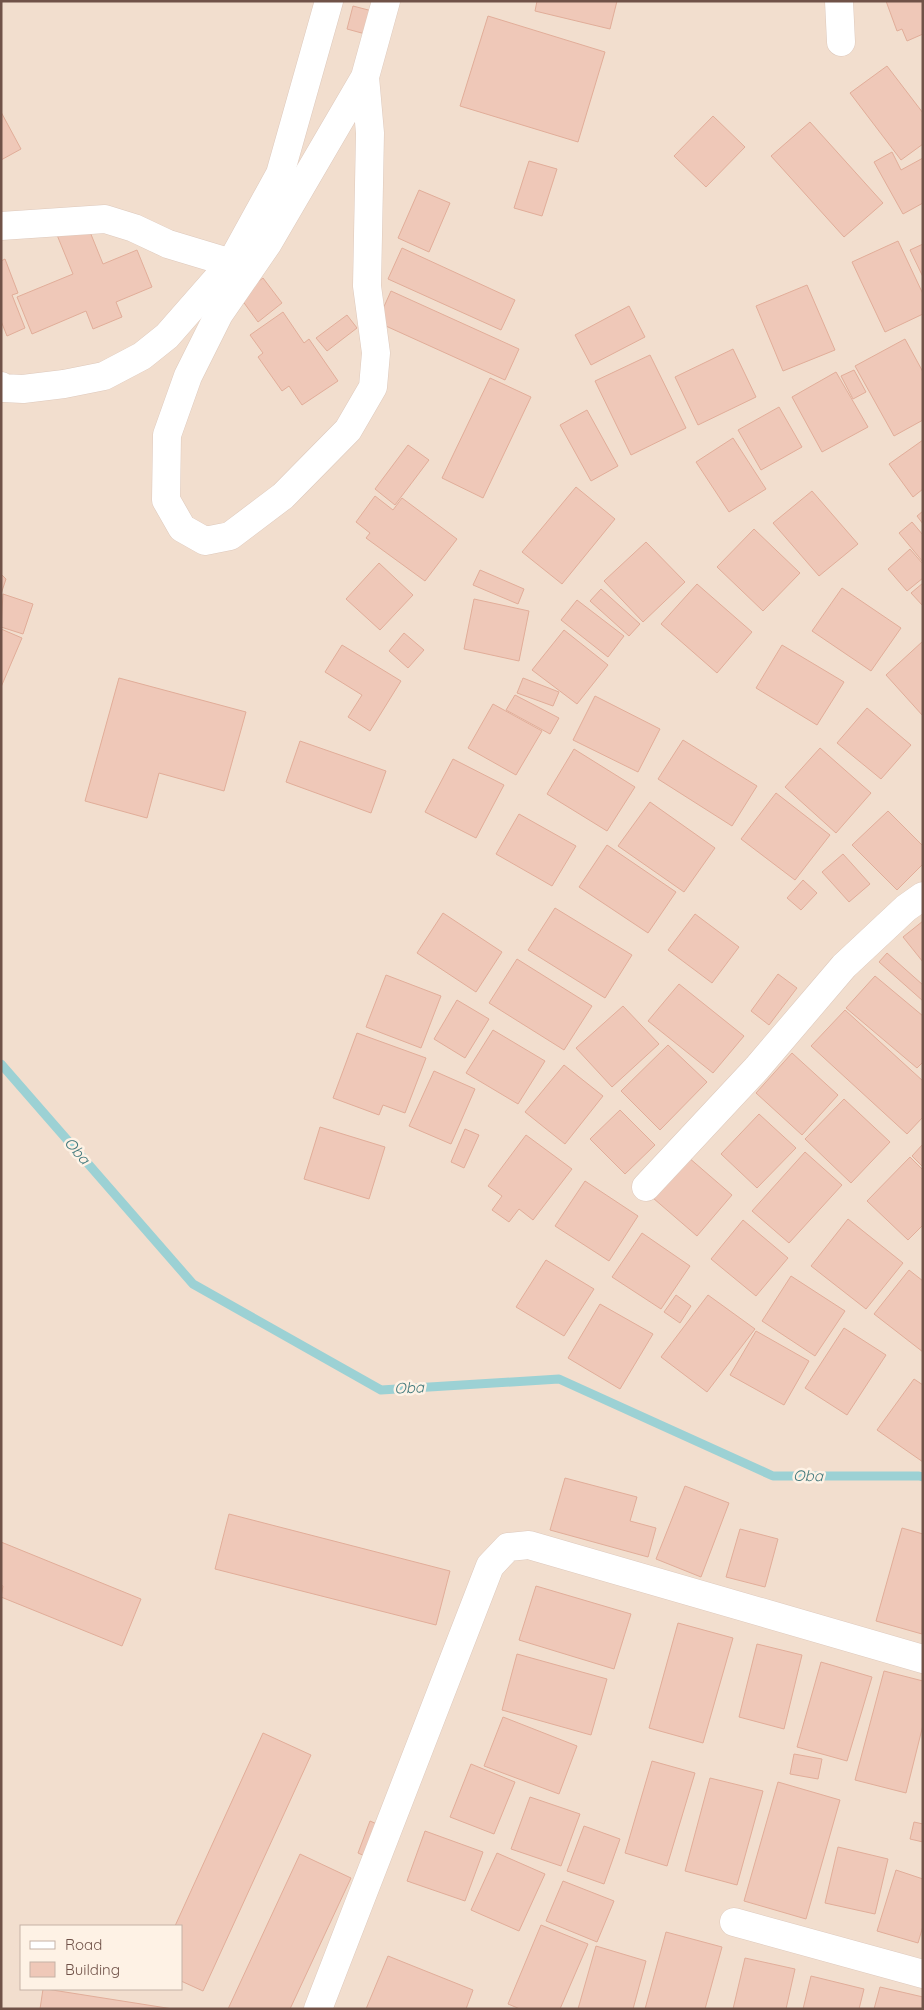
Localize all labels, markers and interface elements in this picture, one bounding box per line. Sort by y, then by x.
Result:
water label: Oba [60,1133,95,1169]
water label: Oba [394,1377,425,1398]
water label: Oba [793,1466,824,1485]
legend [20,1925,182,1990]
text: Road [65,1935,102,1954]
text: Building [65,1960,120,1979]

